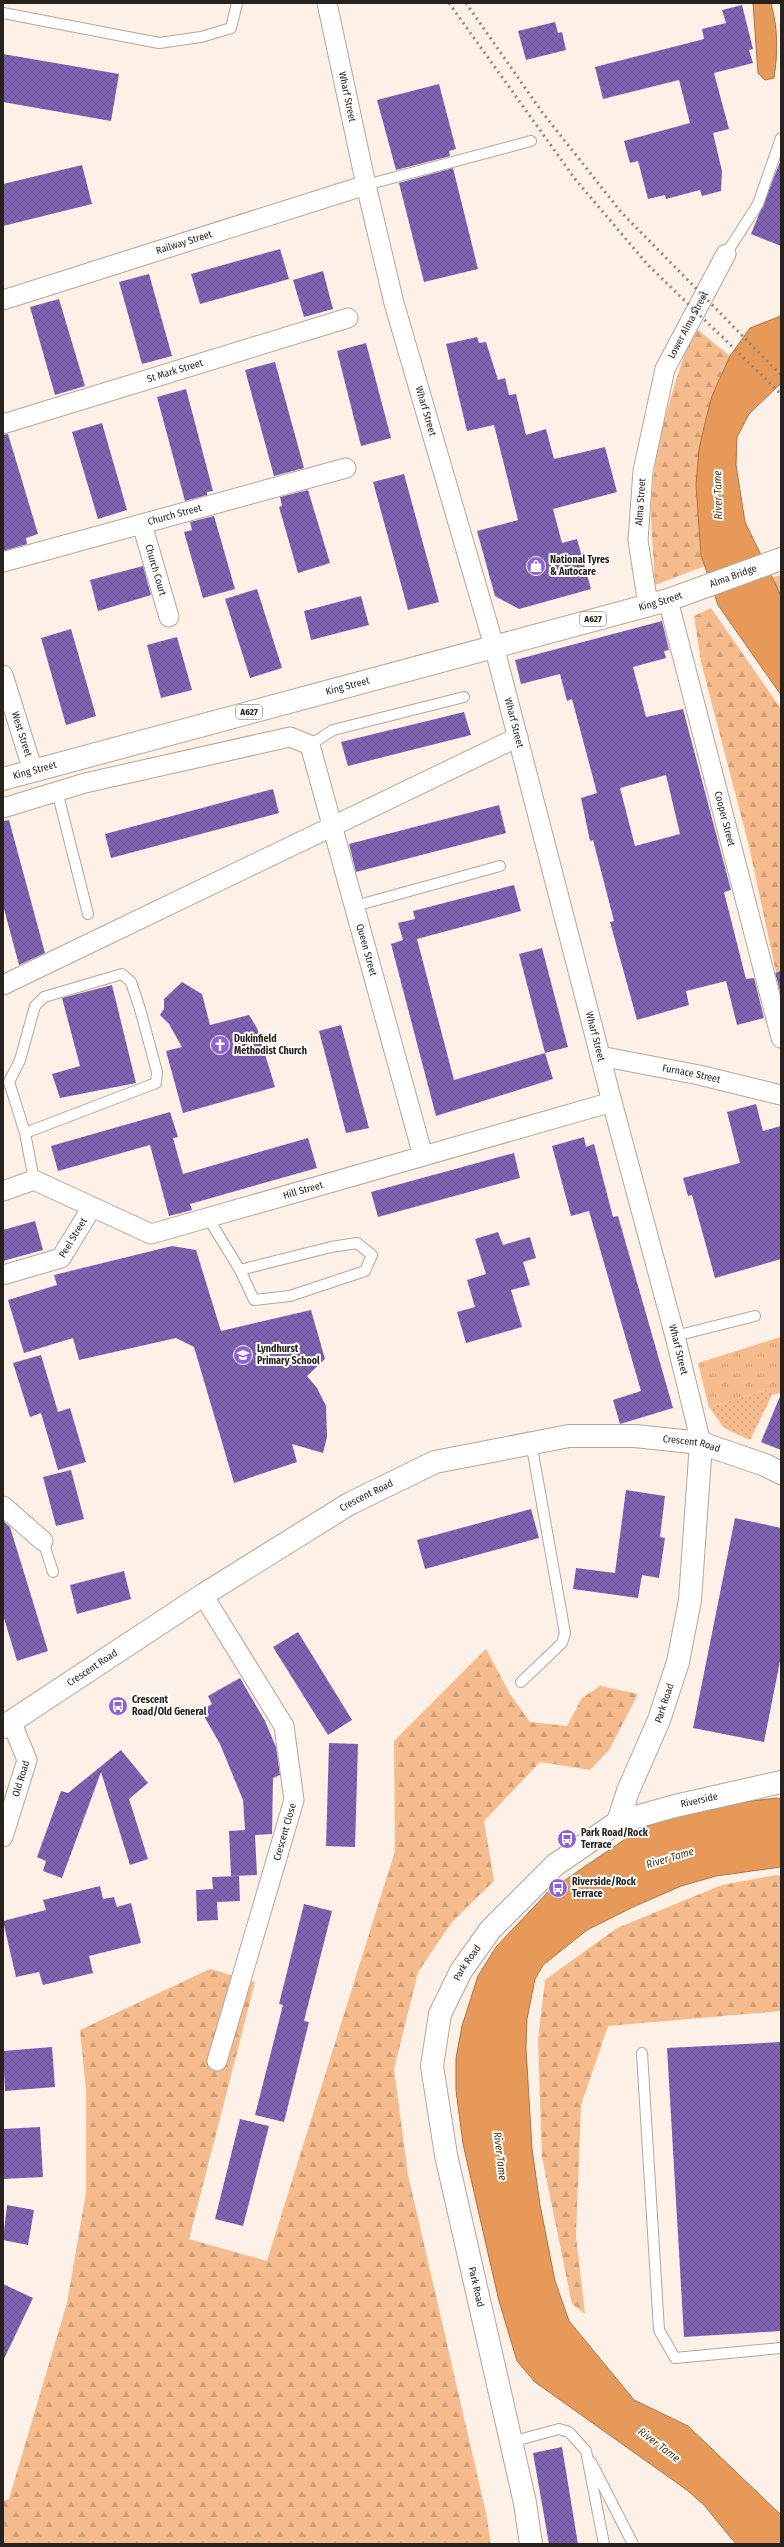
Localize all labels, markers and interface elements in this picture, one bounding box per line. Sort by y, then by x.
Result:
street label: Wharf Street [336,71,359,124]
street label: Railway Street [155,228,214,257]
street label: Lower Alma Street [666,289,711,361]
street label: St Mark Street [146,357,205,385]
street label: Wharf Street [413,385,439,438]
water label: River Tame [711,470,725,520]
street label: Alma Street [633,477,649,526]
street label: Church Street [146,502,204,528]
street label: Church Court [142,543,169,598]
place label: National Tyres & Autocare [550,554,610,578]
shop icon: National Tyres & Autocare [525,555,547,577]
street label: Alma Bridge [708,562,758,590]
street label: King Street [637,589,685,614]
road number: A627 [580,612,606,626]
street label: King Street [325,674,372,698]
street label: Wharf Street [502,696,526,750]
road number: A627 [236,705,262,719]
street label: West Street [9,710,34,759]
street label: King Street [12,759,59,782]
street label: Cooper Street [712,790,737,848]
street label: Queen Street [353,923,379,978]
street label: Wharf Street [583,1010,607,1063]
place label: Dukinfield Methodist Church [234,1033,307,1057]
church icon: Dukinfield Methodist Church [209,1034,231,1056]
street label: Furnace Street [661,1062,722,1086]
street label: Hill Street [282,1179,325,1202]
street label: Peel Street [57,1215,90,1260]
street label: Wharf Street [666,1323,690,1377]
place label: Lyndhurst Primary School [257,1343,320,1367]
school or university icon: Lyndhurst Primary School [232,1344,254,1366]
street label: Crescent Road [662,1433,722,1455]
street label: Crescent Road [338,1477,395,1514]
street label: Crescent Road [65,1647,120,1689]
street label: Park Road [652,1682,677,1725]
place label: Crescent Road/Old General [132,1694,207,1718]
bus stop icon: Crescent Road/Old General [107,1695,129,1717]
street label: Old Road [10,1759,32,1798]
street label: Riverside [679,1790,719,1811]
street label: Crescent Close [271,1802,299,1862]
place label: Park Road/Rock Terrace [581,1827,649,1851]
bus stop icon: Park Road/Rock Terrace [556,1828,578,1850]
water label: River Tame [645,1845,695,1871]
place label: Riverside/Rock Terrace [572,1876,637,1900]
bus stop icon: Riverside/Rock Terrace [547,1877,569,1899]
street label: Park Road [451,1943,484,1983]
water label: River Tame [491,2131,509,2181]
street label: Park Road [466,2266,486,2308]
water label: River Tame [636,2425,682,2465]

